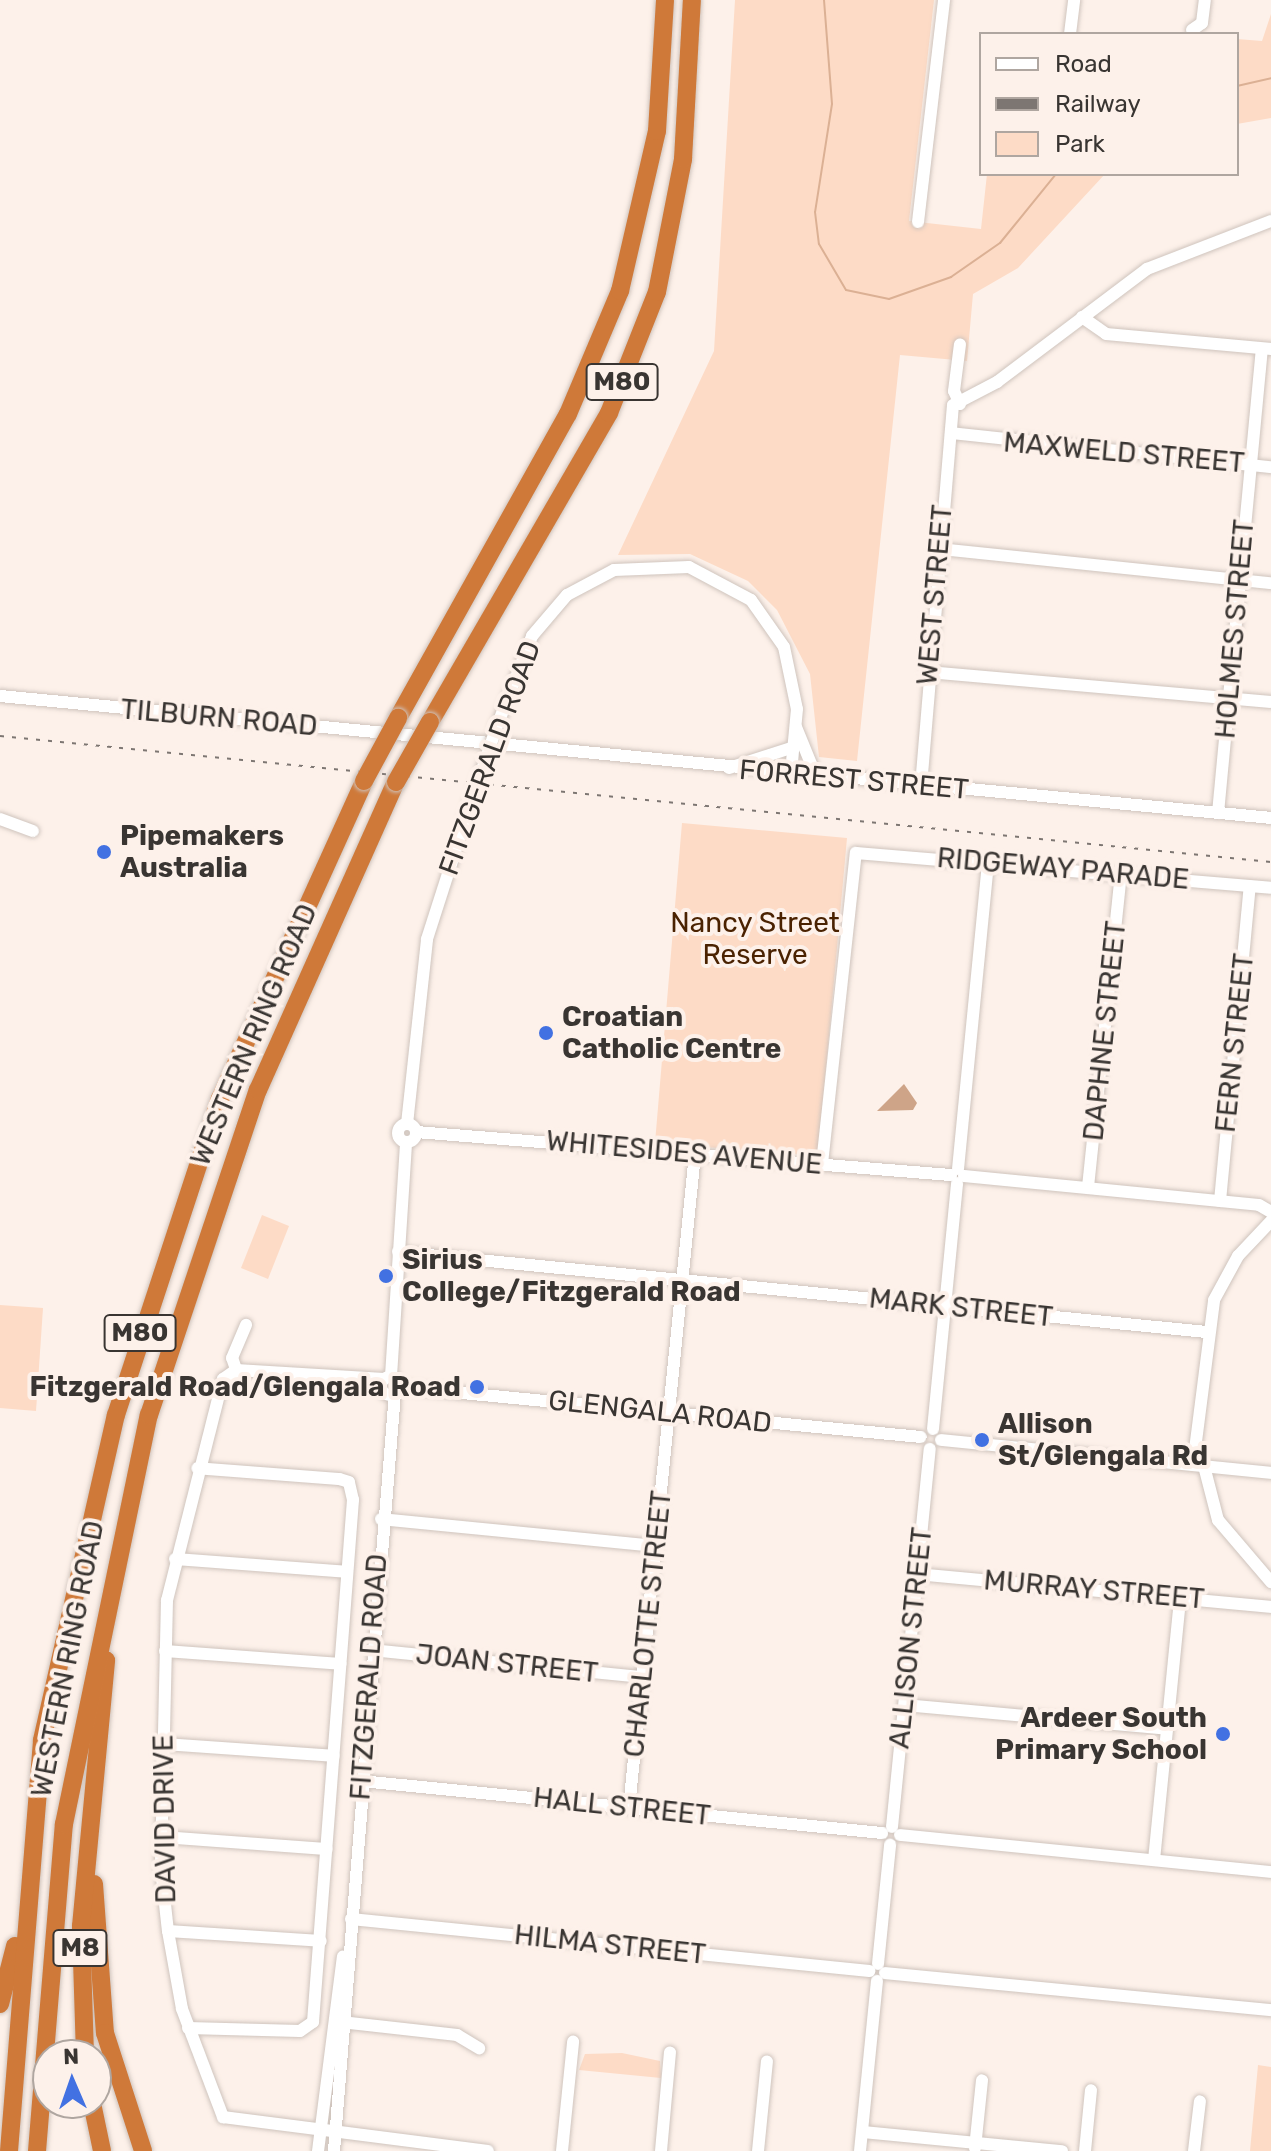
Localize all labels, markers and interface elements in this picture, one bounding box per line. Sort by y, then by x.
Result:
legend [979,32,1239,176]
text: Road [1055,50,1112,78]
text: Railway [1055,90,1141,118]
text: Park [1055,130,1105,158]
road number: M80 [584,360,660,404]
street label: MAXWELD STREET [1002,426,1246,480]
street label: WEST STREET [910,503,960,687]
street label: HOLMES STREET [1209,518,1261,740]
street label: FITZGERALD ROAD [432,636,548,880]
street label: TILBURN ROAD [119,693,319,743]
street label: FORREST STREET [737,753,971,807]
place label: Pipemakers Australia [120,819,284,885]
street label: RIDGEWAY PARADE [935,841,1191,897]
marker: Pipemakers Australia [95,843,113,861]
street label: WESTERN RING ROAD [184,899,324,1171]
park label: Nancy Street Reserve [670,906,840,972]
street label: DAPHNE STREET [1077,919,1133,1143]
street label: FERN STREET [1209,952,1261,1134]
place label: Croatian Catholic Centre [562,1000,781,1066]
marker: Croatian Catholic Centre [537,1024,555,1042]
street label: WHITESIDES AVENUE [544,1124,824,1182]
place label: Sirius College/Fitzgerald Road [402,1243,741,1309]
marker: Sirius College/Fitzgerald Road [377,1267,395,1285]
street label: MARK STREET [867,1282,1055,1334]
road number: M80 [102,1311,178,1355]
place label: Fitzgerald Road/Glengala Road [30,1370,461,1404]
marker: Fitzgerald Road/Glengala Road [468,1378,486,1396]
street label: GLENGALA ROAD [546,1384,774,1440]
place label: Allison St/Glengala Rd [998,1407,1208,1473]
marker: Allison St/Glengala Rd [973,1431,991,1449]
street label: CHARLOTTE STREET [617,1489,679,1759]
street label: WESTERN RING ROAD [25,1518,111,1800]
street label: ALLISON STREET [883,1526,939,1750]
street label: FITZGERALD ROAD [344,1553,394,1801]
street label: MURRAY STREET [982,1564,1206,1616]
street label: JOAN STREET [414,1638,600,1690]
place label: Ardeer South Primary School [994,1701,1207,1767]
marker: Ardeer South Primary School [1214,1725,1232,1743]
street label: DAVID DRIVE [147,1734,183,1904]
street label: HALL STREET [531,1781,713,1833]
street label: HILMA STREET [512,1918,708,1972]
road number: M8 [52,1926,108,1970]
north arrow [32,2039,112,2119]
text: N [63,2043,80,2070]

